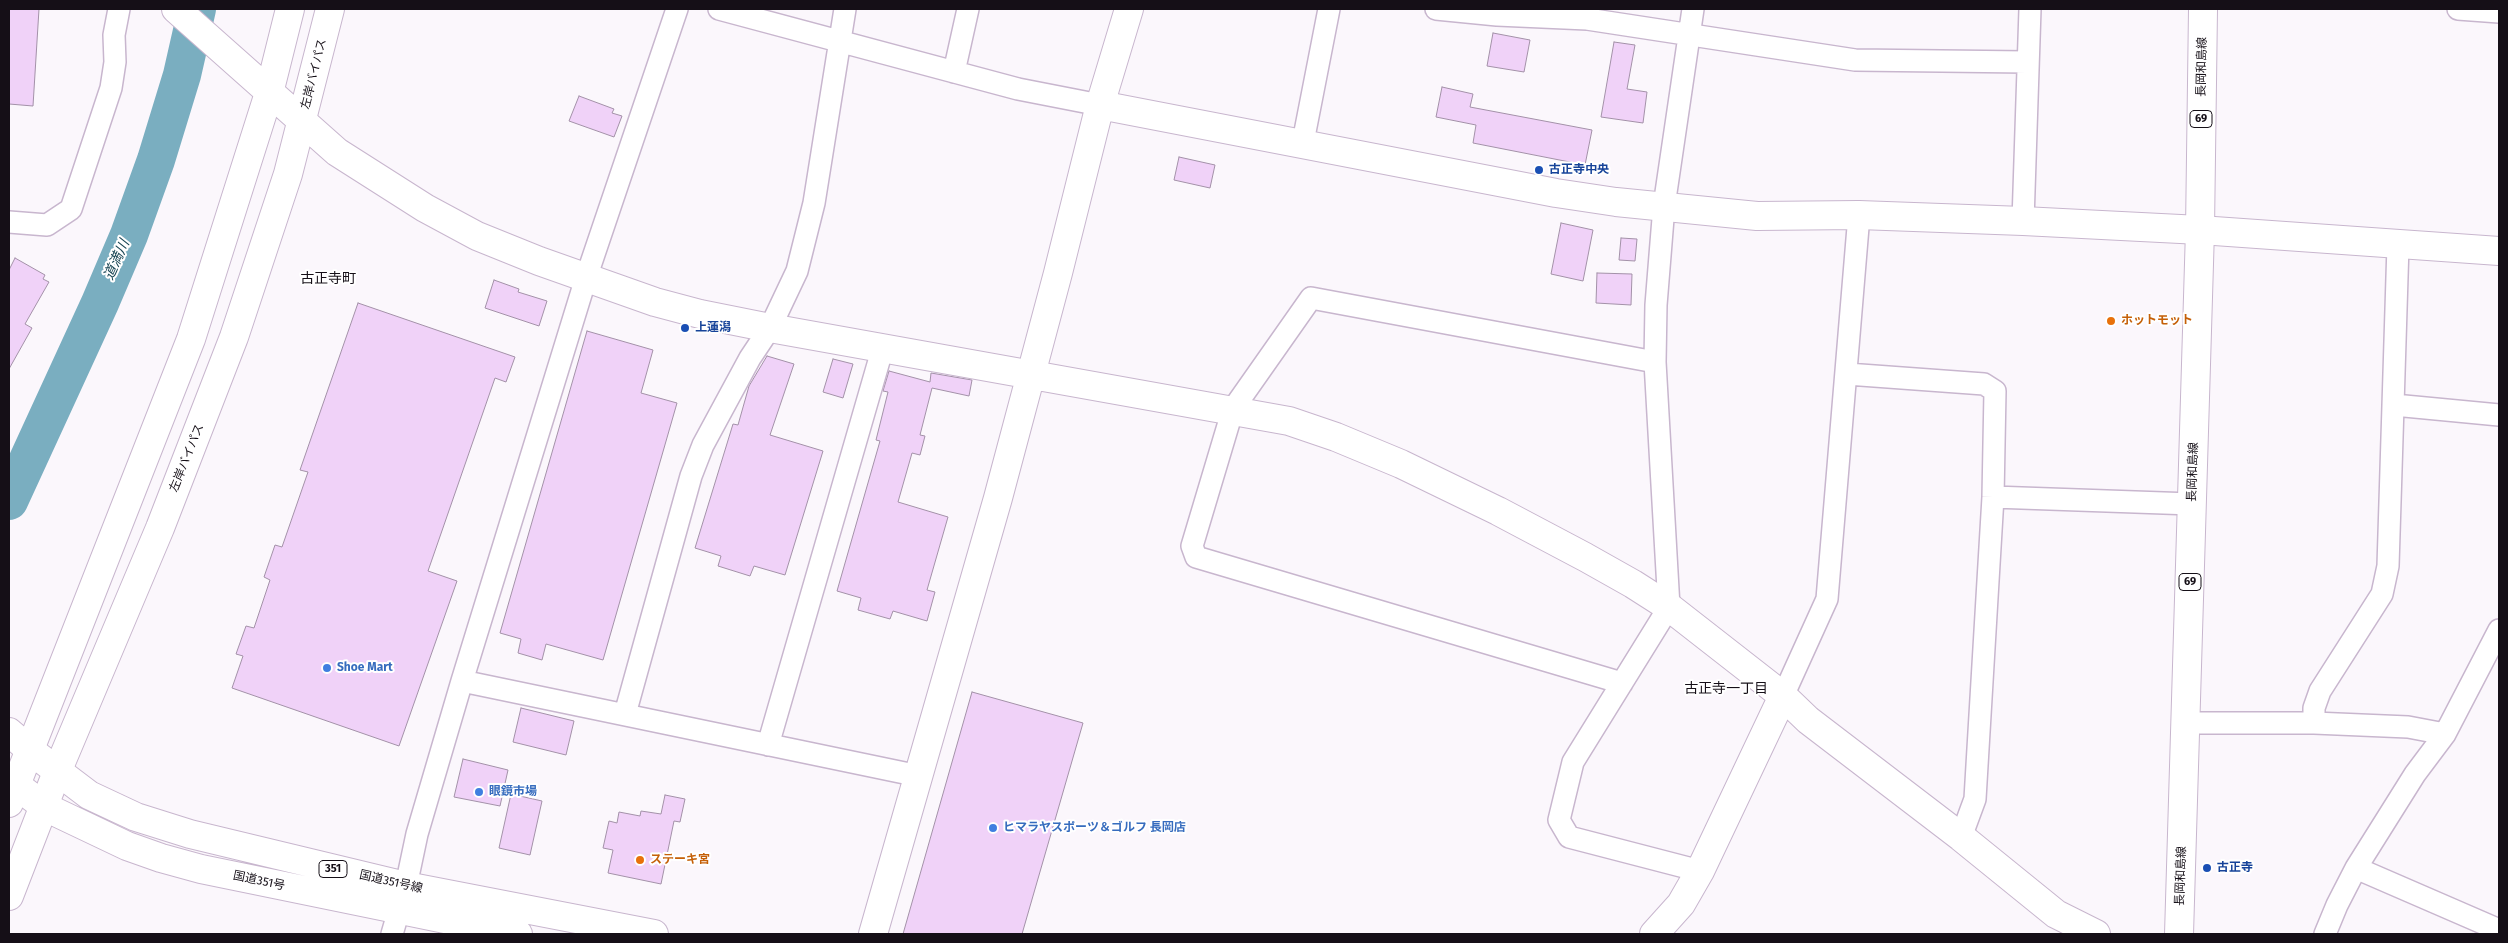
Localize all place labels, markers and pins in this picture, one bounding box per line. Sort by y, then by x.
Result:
place label: 古正寺中央 [1549,163,1609,177]
marker: 古正寺中央 [1533,164,1545,176]
place label: ホットモット [2121,314,2193,328]
marker: ホットモット [2105,315,2117,327]
place label: 上蓮潟 [695,321,731,335]
marker: 上蓮潟 [679,322,691,334]
place label: Shoe Mart [337,661,393,675]
marker: Shoe Mart [321,662,333,674]
place label: 眼鏡市場 [489,785,537,799]
marker: 眼鏡市場 [473,786,485,798]
place label: ヒマラヤスポーツ＆ゴルフ 長岡店 [1003,821,1186,835]
marker: ヒマラヤスポーツ＆ゴルフ 長岡店 [987,822,999,834]
place label: ステーキ宮 [650,853,710,867]
marker: ステーキ宮 [634,854,646,866]
place label: 古正寺 [2217,861,2253,875]
marker: 古正寺 [2201,862,2213,874]

